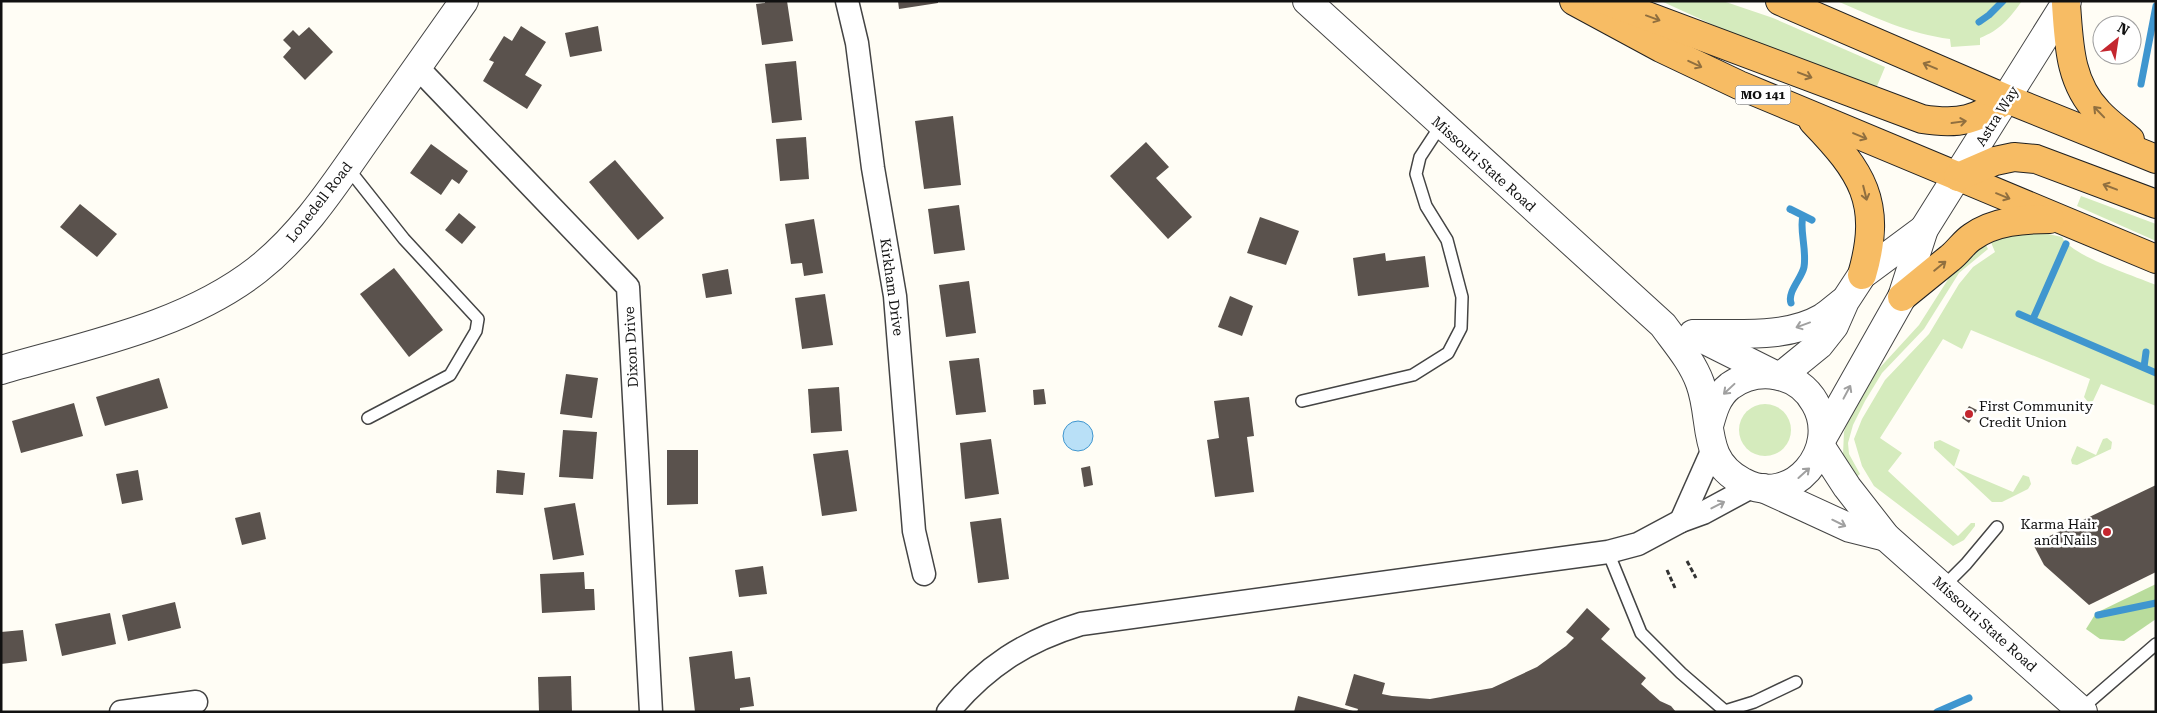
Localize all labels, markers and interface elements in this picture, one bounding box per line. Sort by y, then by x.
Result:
one-way arrow [1645,14,1660,23]
north arrow [2092,15,2142,65]
text: N [2115,19,2132,38]
one-way arrow [1687,60,1702,69]
one-way arrow [1923,61,1938,71]
one-way arrow [1797,71,1812,80]
street label: Astra Way [1972,82,2022,149]
road number: MO 141 [1736,86,1790,104]
one-way arrow [2093,106,2105,119]
street label: Missouri State Road [1429,113,1539,215]
one-way arrow [1951,117,1967,127]
one-way arrow [1852,132,1867,142]
street label: Lonedell Road [283,159,355,245]
one-way arrow [2103,181,2118,191]
one-way arrow [1861,184,1870,200]
one-way arrow [1995,191,2010,201]
street label: Kirkham Drive [877,237,907,337]
one-way arrow [1933,261,1946,272]
street label: Dixon Drive [621,306,641,388]
one-way arrow [1796,321,1811,330]
one-way arrow [1723,383,1735,395]
one-way arrow [1842,384,1852,399]
place label: First Community Credit Union [1979,398,2094,430]
marker: First Community Credit Union [1963,408,1975,420]
one-way arrow [1797,467,1810,479]
one-way arrow [1710,500,1725,509]
place label: Karma Hair and Nails [2020,516,2097,548]
one-way arrow [1831,518,1846,528]
marker: Karma Hair and Nails [2101,526,2113,538]
street label: Missouri State Road [1930,573,2040,675]

